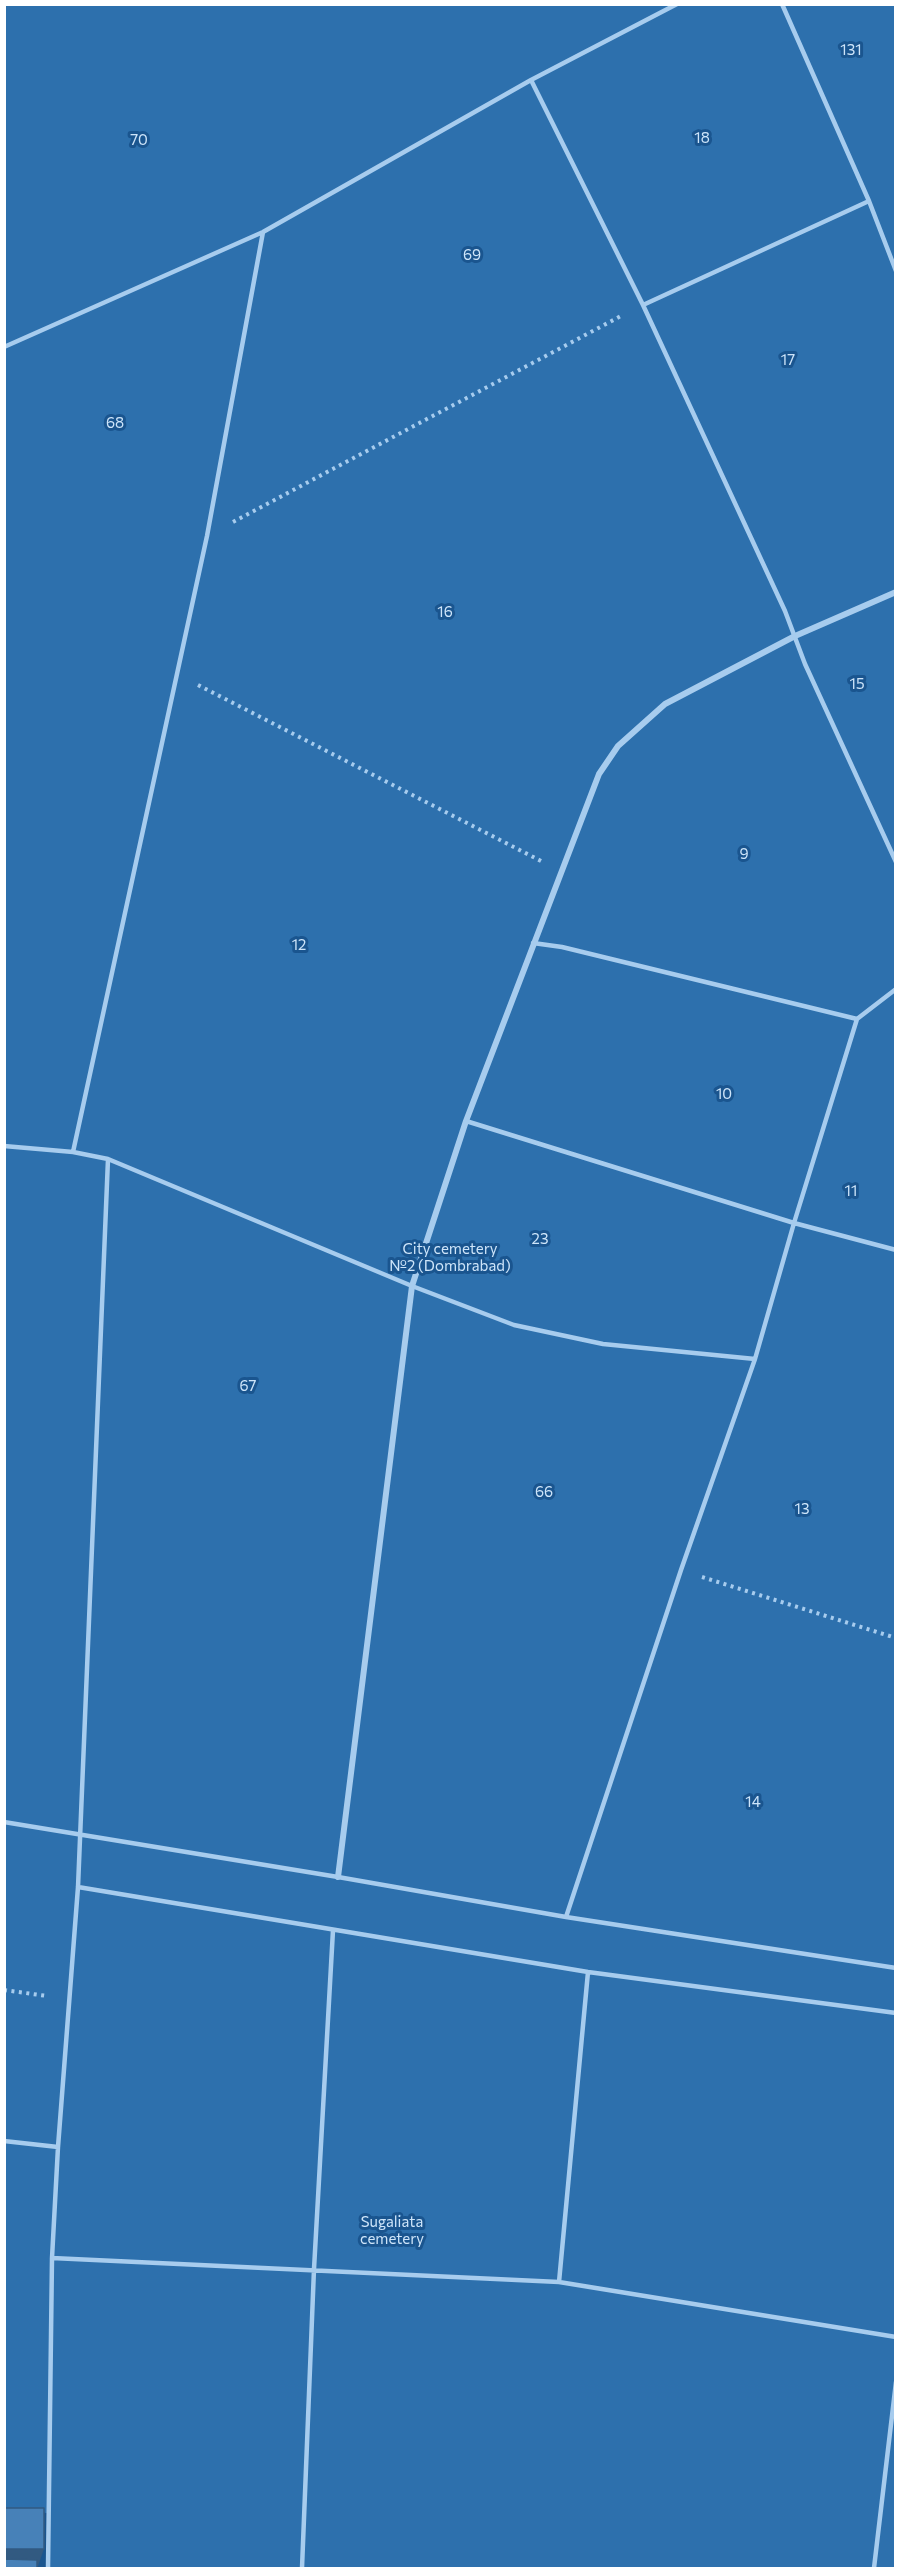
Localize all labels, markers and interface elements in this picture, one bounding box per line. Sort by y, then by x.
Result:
park label: 131 [840,41,862,59]
park label: 18 [694,129,710,147]
park label: 70 [130,131,148,149]
park label: 69 [463,246,481,264]
park label: 17 [781,351,795,369]
park label: 68 [106,414,124,432]
park label: 16 [437,603,453,621]
park label: 15 [849,675,865,693]
park label: 9 [739,845,749,863]
park label: 12 [292,936,306,954]
park label: 10 [716,1085,732,1103]
park label: 11 [845,1182,857,1200]
park label: 23 [532,1230,548,1248]
park label: City cemetery №2 (Dombrabad) [389,1240,511,1275]
park label: 67 [240,1377,256,1395]
park label: 66 [535,1483,553,1501]
park label: 13 [795,1500,809,1518]
park label: 14 [745,1793,761,1811]
park label: Sugaliata cemetery [360,2213,424,2248]

